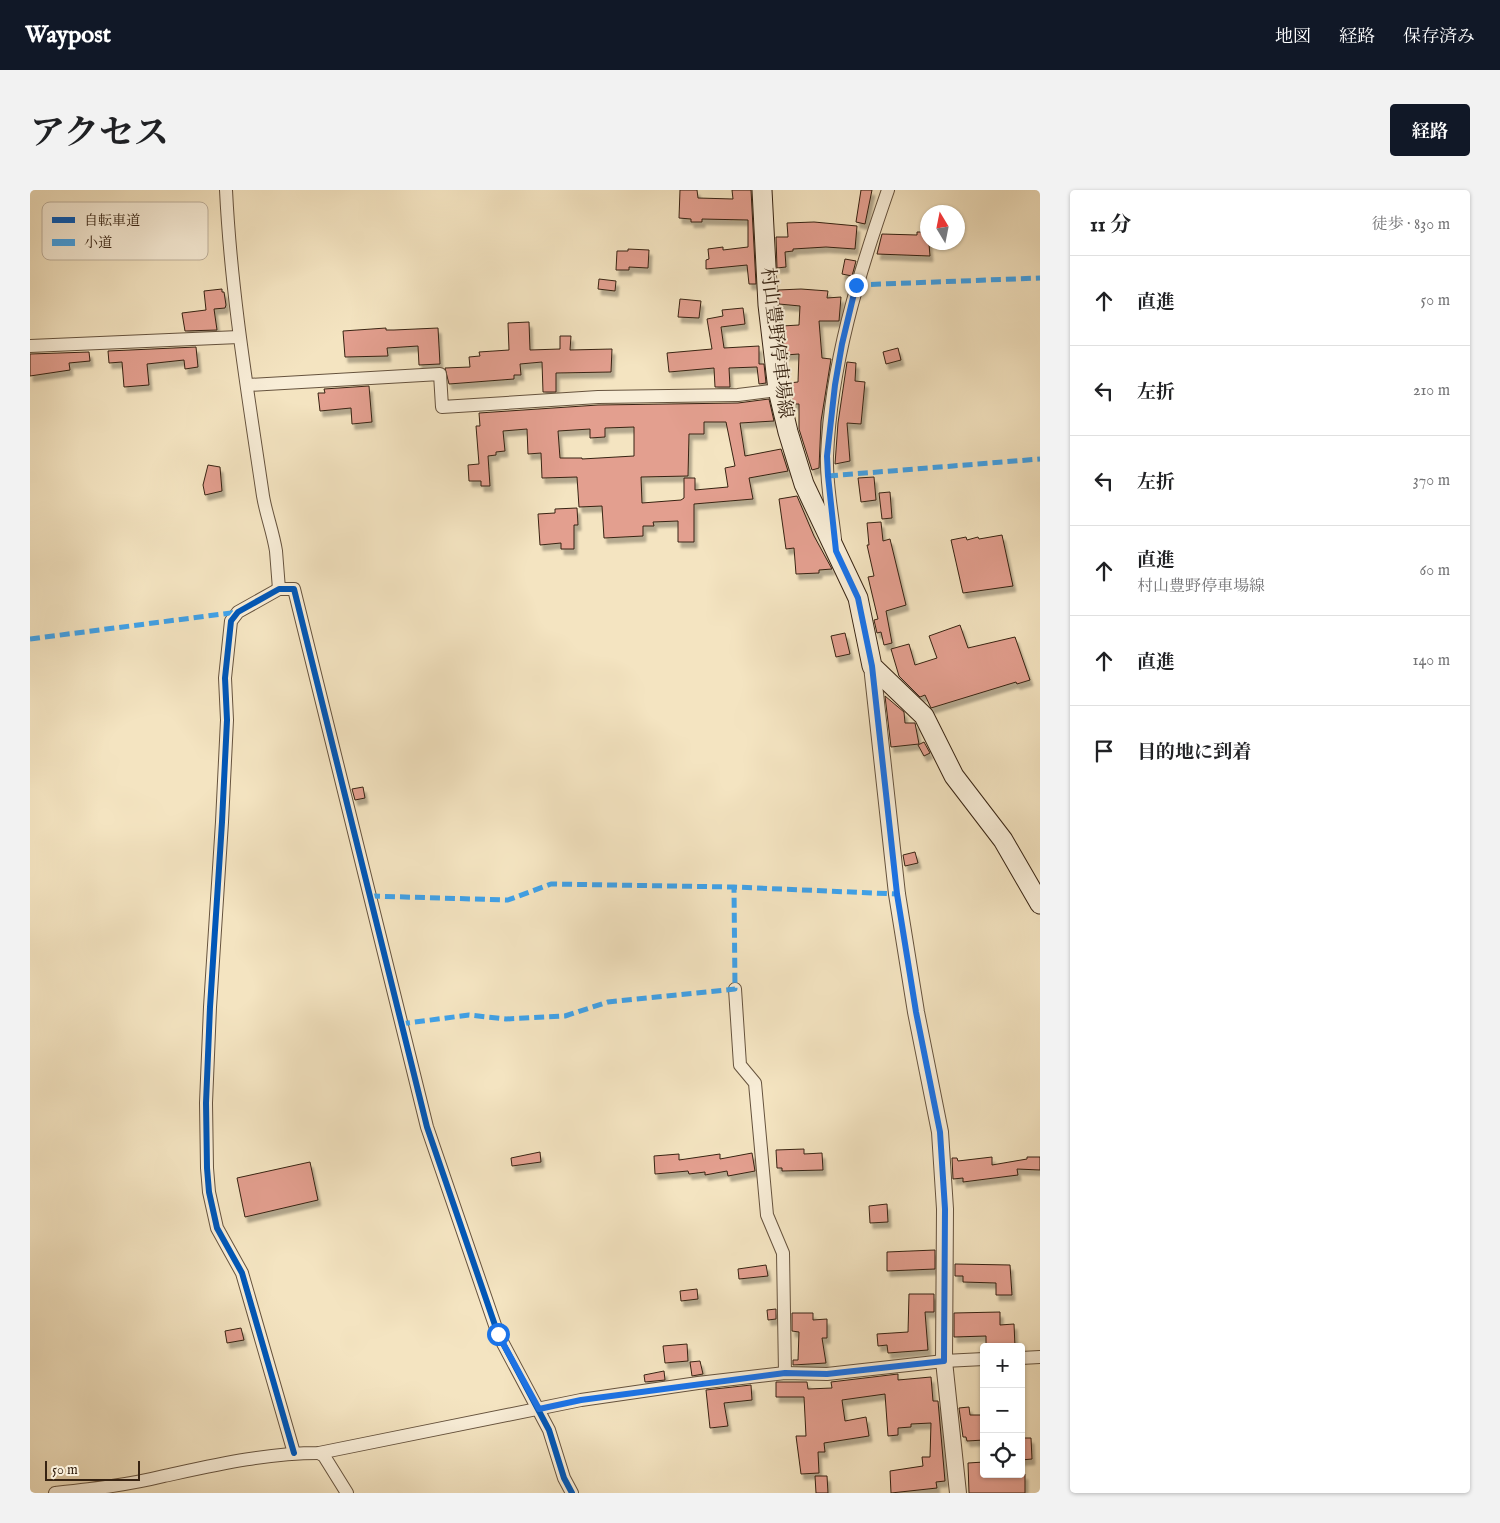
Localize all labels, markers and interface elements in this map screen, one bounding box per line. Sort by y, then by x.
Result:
text: Waypost [25,20,111,51]
text: 地図 [1275,26,1311,49]
text: 経路 [1339,26,1375,49]
text: 保存済み [1403,26,1475,49]
button: 経路 [1390,104,1470,156]
text: アクセス [30,112,169,157]
legend [42,202,208,260]
north arrow [920,205,965,250]
text: 自転車道 [84,212,140,230]
text: 11 分 [1090,212,1131,239]
text: 徒歩 · 830 m [1372,215,1450,235]
text: 小道 [84,234,112,252]
street label: 村山豊野停車場線 [755,266,797,420]
route end [845,274,868,297]
icon: ahead [1090,287,1118,315]
text: 直進 [1137,291,1175,315]
text: 50 m [1421,291,1450,311]
icon: left [1090,377,1118,405]
text: 左折 [1137,381,1175,405]
text: 210 m [1413,381,1450,401]
icon: left [1090,467,1118,495]
text: 左折 [1137,471,1175,495]
text: 370 m [1413,471,1450,491]
text: 直進 [1137,549,1175,573]
icon: ahead [1090,557,1118,585]
text: 60 m [1420,561,1450,581]
text: 村山豊野停車場線 [1137,577,1265,597]
icon: ahead [1090,647,1118,675]
text: 直進 [1137,651,1175,675]
text: 140 m [1412,651,1450,671]
icon: arrive [1090,737,1118,765]
text: 目的地に到着 [1137,741,1251,765]
route start [487,1323,510,1346]
map controls [980,1343,1025,1478]
button: + [980,1343,1025,1388]
button: − [980,1388,1025,1433]
button: locate [980,1433,1025,1478]
scale bar [45,1458,140,1481]
text: 50 m [52,1461,78,1479]

